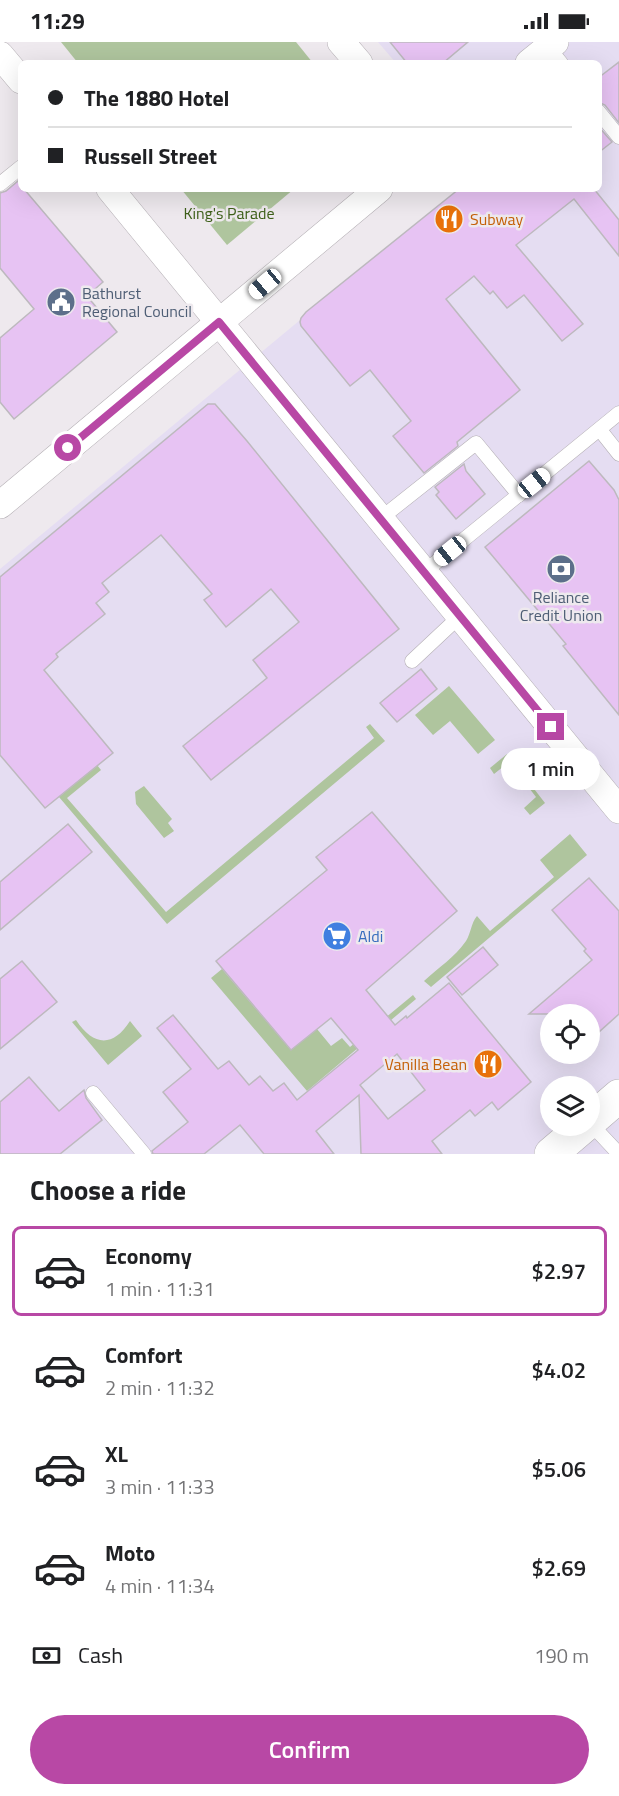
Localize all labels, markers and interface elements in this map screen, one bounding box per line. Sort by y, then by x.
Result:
text: 11:29 [30,4,85,38]
text: The 1880 Hotel [84,81,230,115]
text: Russell Street [84,139,217,173]
park label: King's Parade [183,201,275,225]
restaurant icon: Subway [433,203,465,235]
place label: Subway [470,207,524,231]
car [245,266,285,302]
place label: Bathurst Regional Council [82,281,192,323]
public building icon: Bathurst Regional Council [45,286,77,318]
route start [54,434,81,461]
car [514,465,554,501]
car [430,533,470,569]
bank icon: Reliance Credit Union [545,553,577,585]
place label: Reliance Credit Union [520,585,602,627]
route end [537,713,564,740]
callout: 1 min [502,748,600,790]
text: 1 min [526,753,575,784]
supermarket icon: Aldi [321,920,353,952]
place label: Aldi [358,924,383,948]
map controls [540,1004,600,1136]
button: locate [540,1004,600,1064]
restaurant icon: Vanilla Bean [472,1048,504,1080]
place label: Vanilla Bean [385,1052,467,1076]
button: layers [540,1076,600,1136]
text: Choose a ride [30,1169,186,1210]
text: Economy [105,1239,192,1273]
icon: car [33,1244,87,1298]
text: $2.97 [531,1254,586,1288]
text: 1 min · 11:31 [105,1273,215,1304]
text: Comfort [105,1338,183,1372]
icon: car [33,1343,87,1397]
text: $4.02 [531,1353,586,1387]
text: 2 min · 11:32 [105,1372,215,1403]
text: XL [105,1437,128,1471]
icon: car [33,1442,87,1496]
text: $5.06 [531,1452,586,1486]
text: 3 min · 11:33 [105,1471,215,1502]
text: Moto [105,1536,155,1570]
icon: car [33,1541,87,1595]
text: $2.69 [531,1551,586,1585]
text: 4 min · 11:34 [105,1570,215,1601]
text: Cash [78,1638,123,1672]
icon: cash [30,1639,63,1672]
text: 190 m [534,1640,589,1671]
button: Confirm [30,1715,589,1784]

